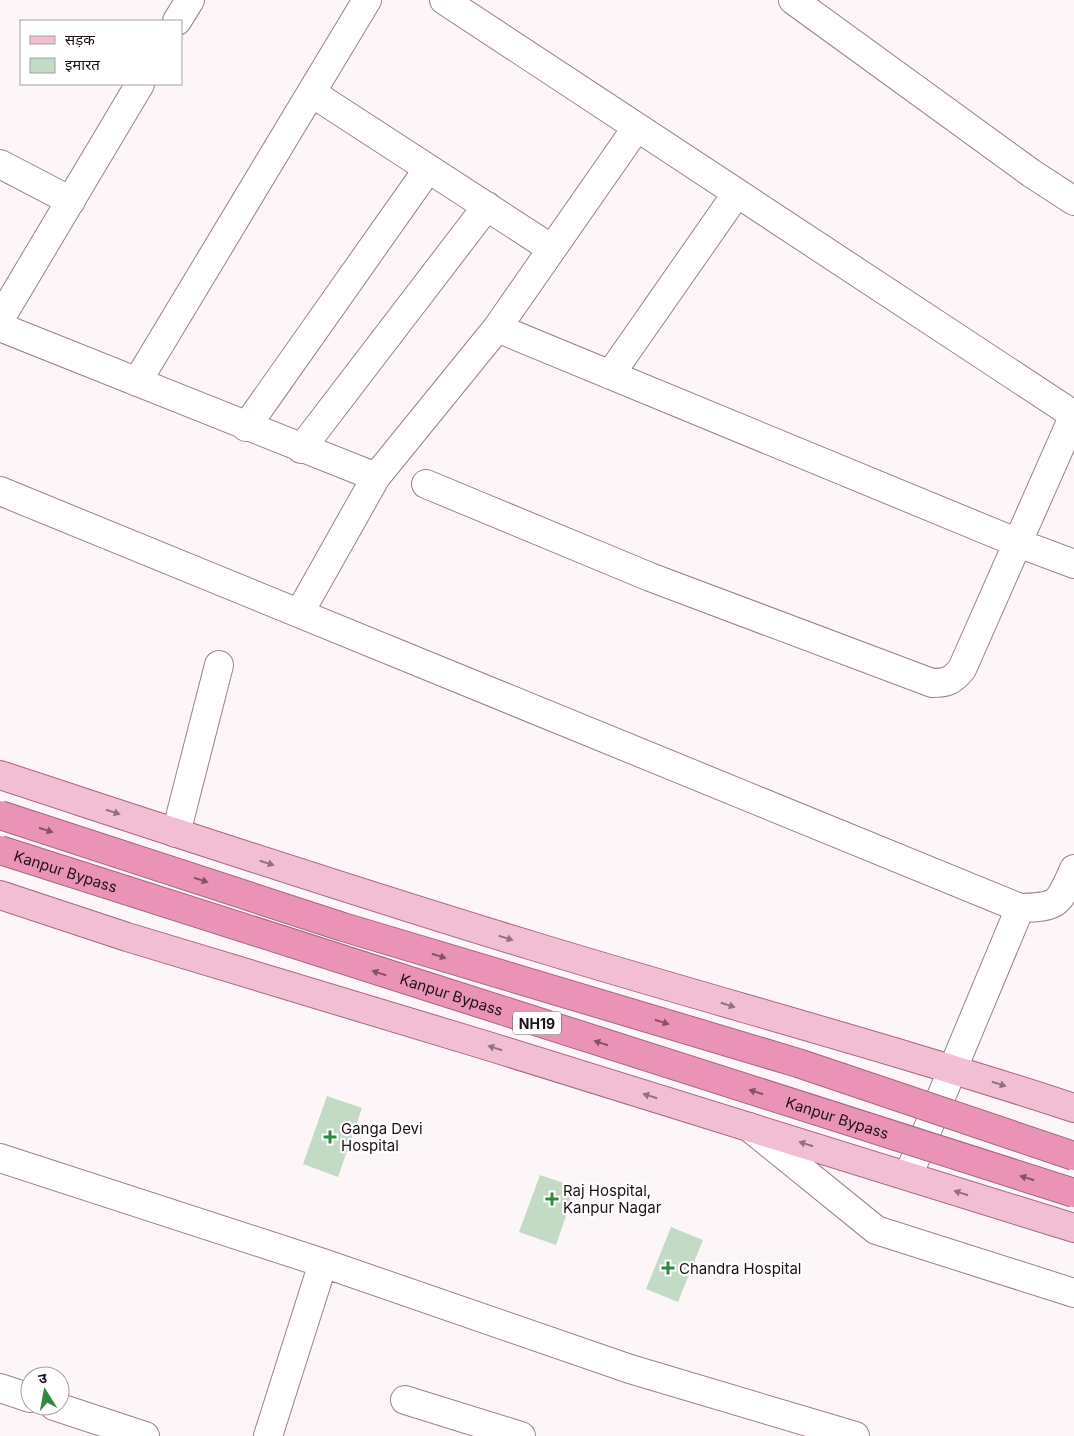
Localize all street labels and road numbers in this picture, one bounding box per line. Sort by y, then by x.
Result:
street label: Kanpur Bypass [12,846,120,896]
street label: Kanpur Bypass [398,969,506,1020]
road number: NH19 [513,1011,561,1034]
street label: Kanpur Bypass [783,1092,891,1143]

